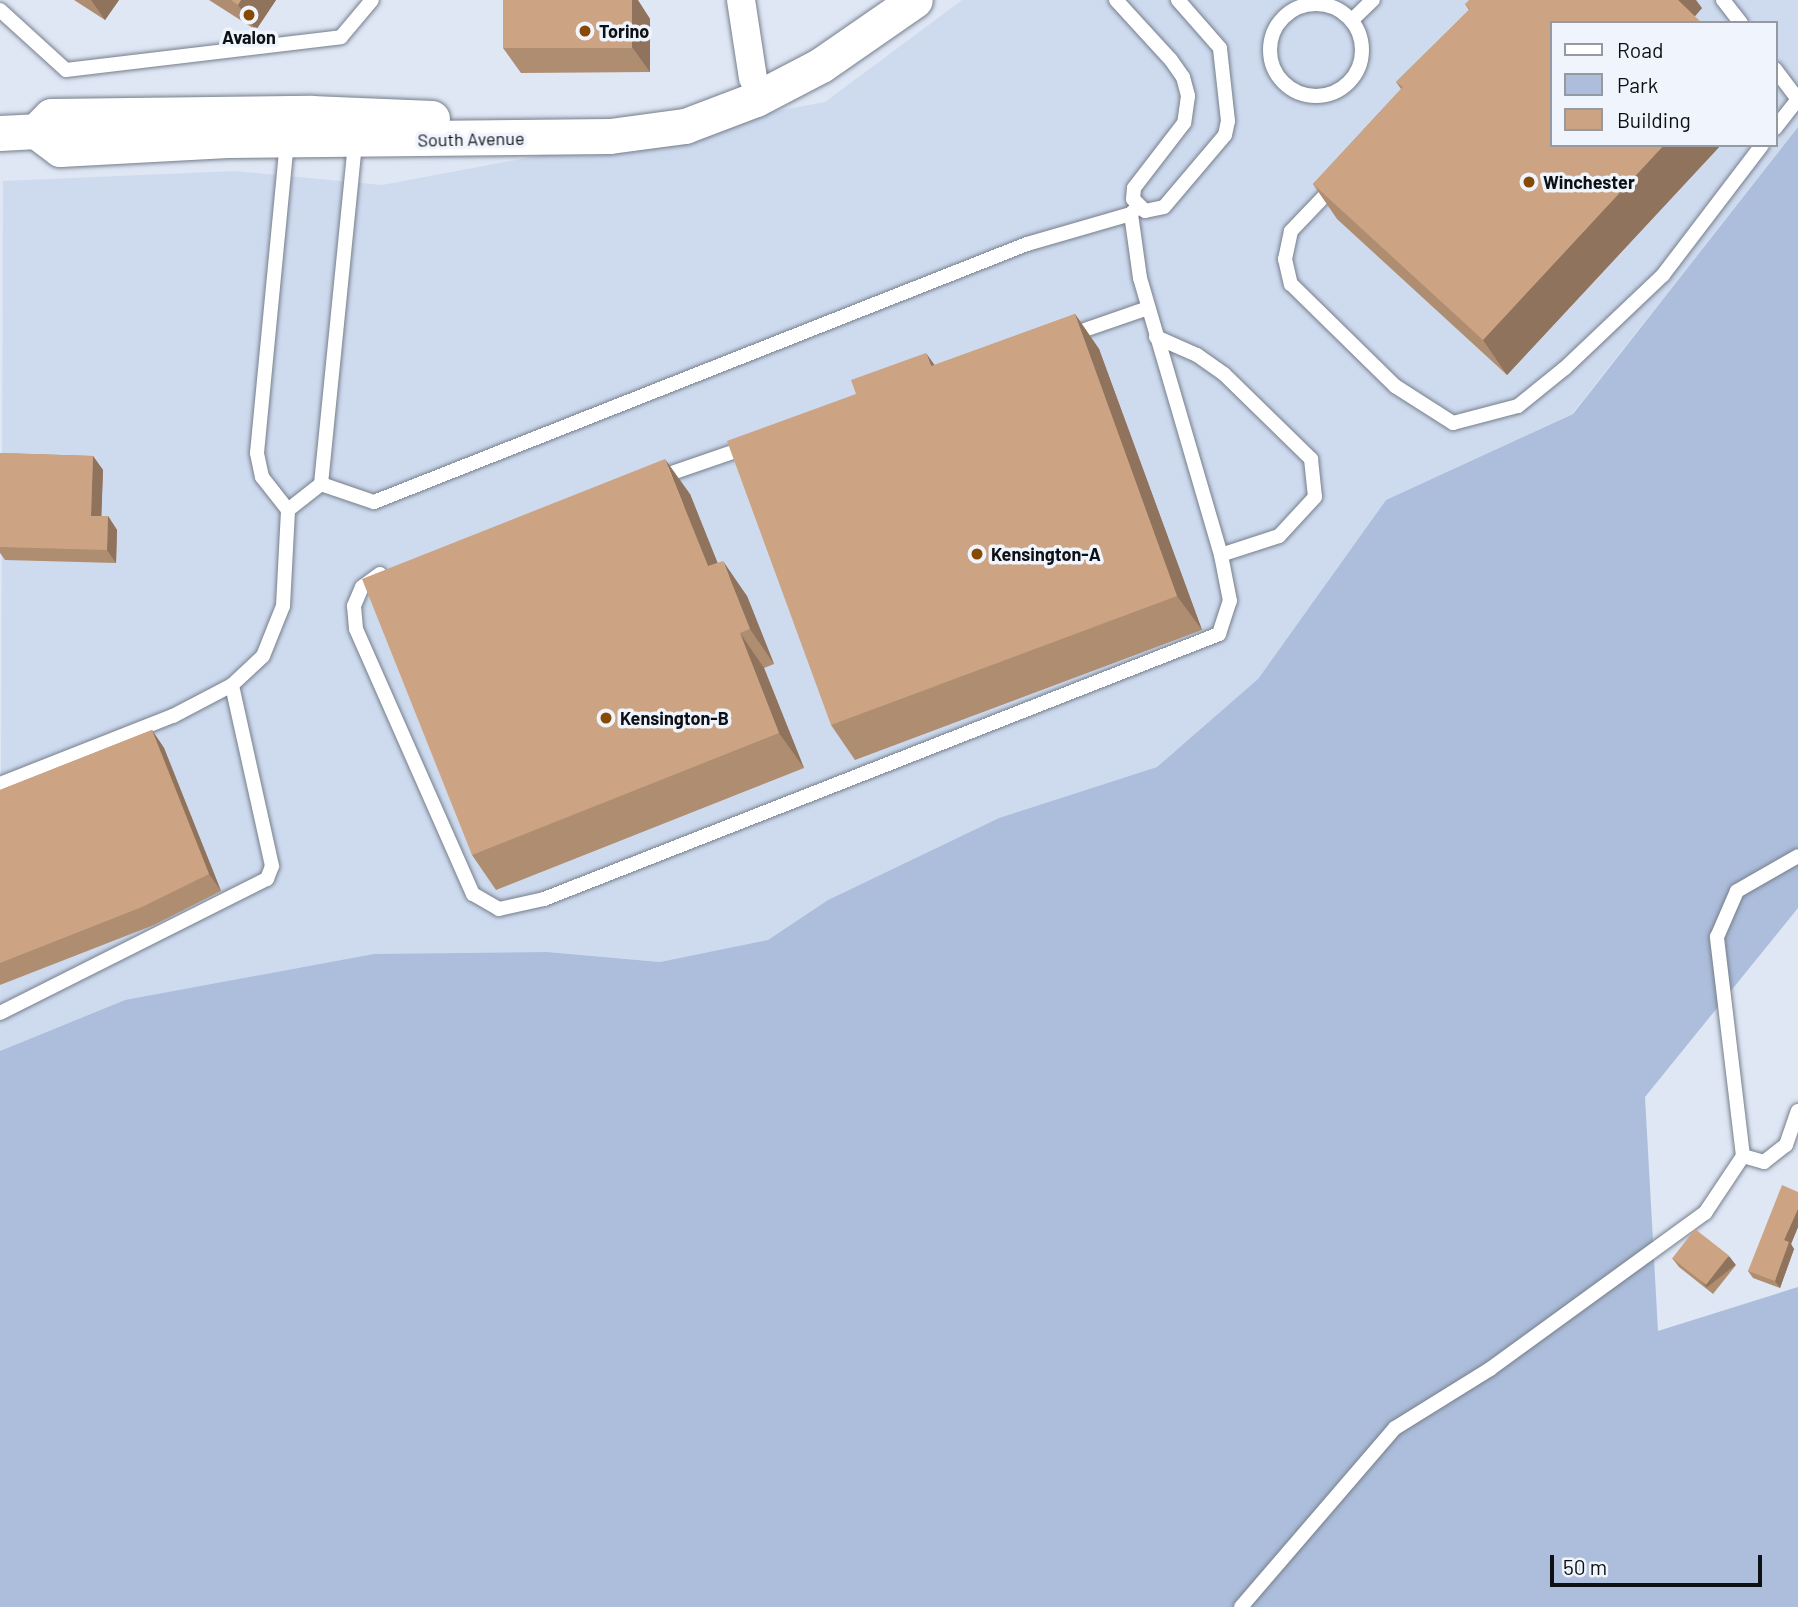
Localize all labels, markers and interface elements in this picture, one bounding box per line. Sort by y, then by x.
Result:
marker: Avalon [241,7,257,23]
place label: Torino [599,20,649,42]
legend [1549,21,1777,147]
marker: Torino [577,23,593,39]
place label: Avalon [222,26,276,48]
text: Road [1617,37,1663,62]
text: Park [1617,72,1658,97]
text: Building [1617,107,1691,132]
street label: South Avenue [417,127,525,151]
place label: Winchester [1543,171,1635,193]
marker: Winchester [1521,174,1537,190]
place label: Kensington-A [991,543,1101,565]
marker: Kensington-A [969,546,985,562]
place label: Kensington-B [620,707,729,729]
marker: Kensington-B [598,710,614,726]
scale bar [1553,1540,1765,1584]
text: 50 m [1563,1554,1607,1579]

